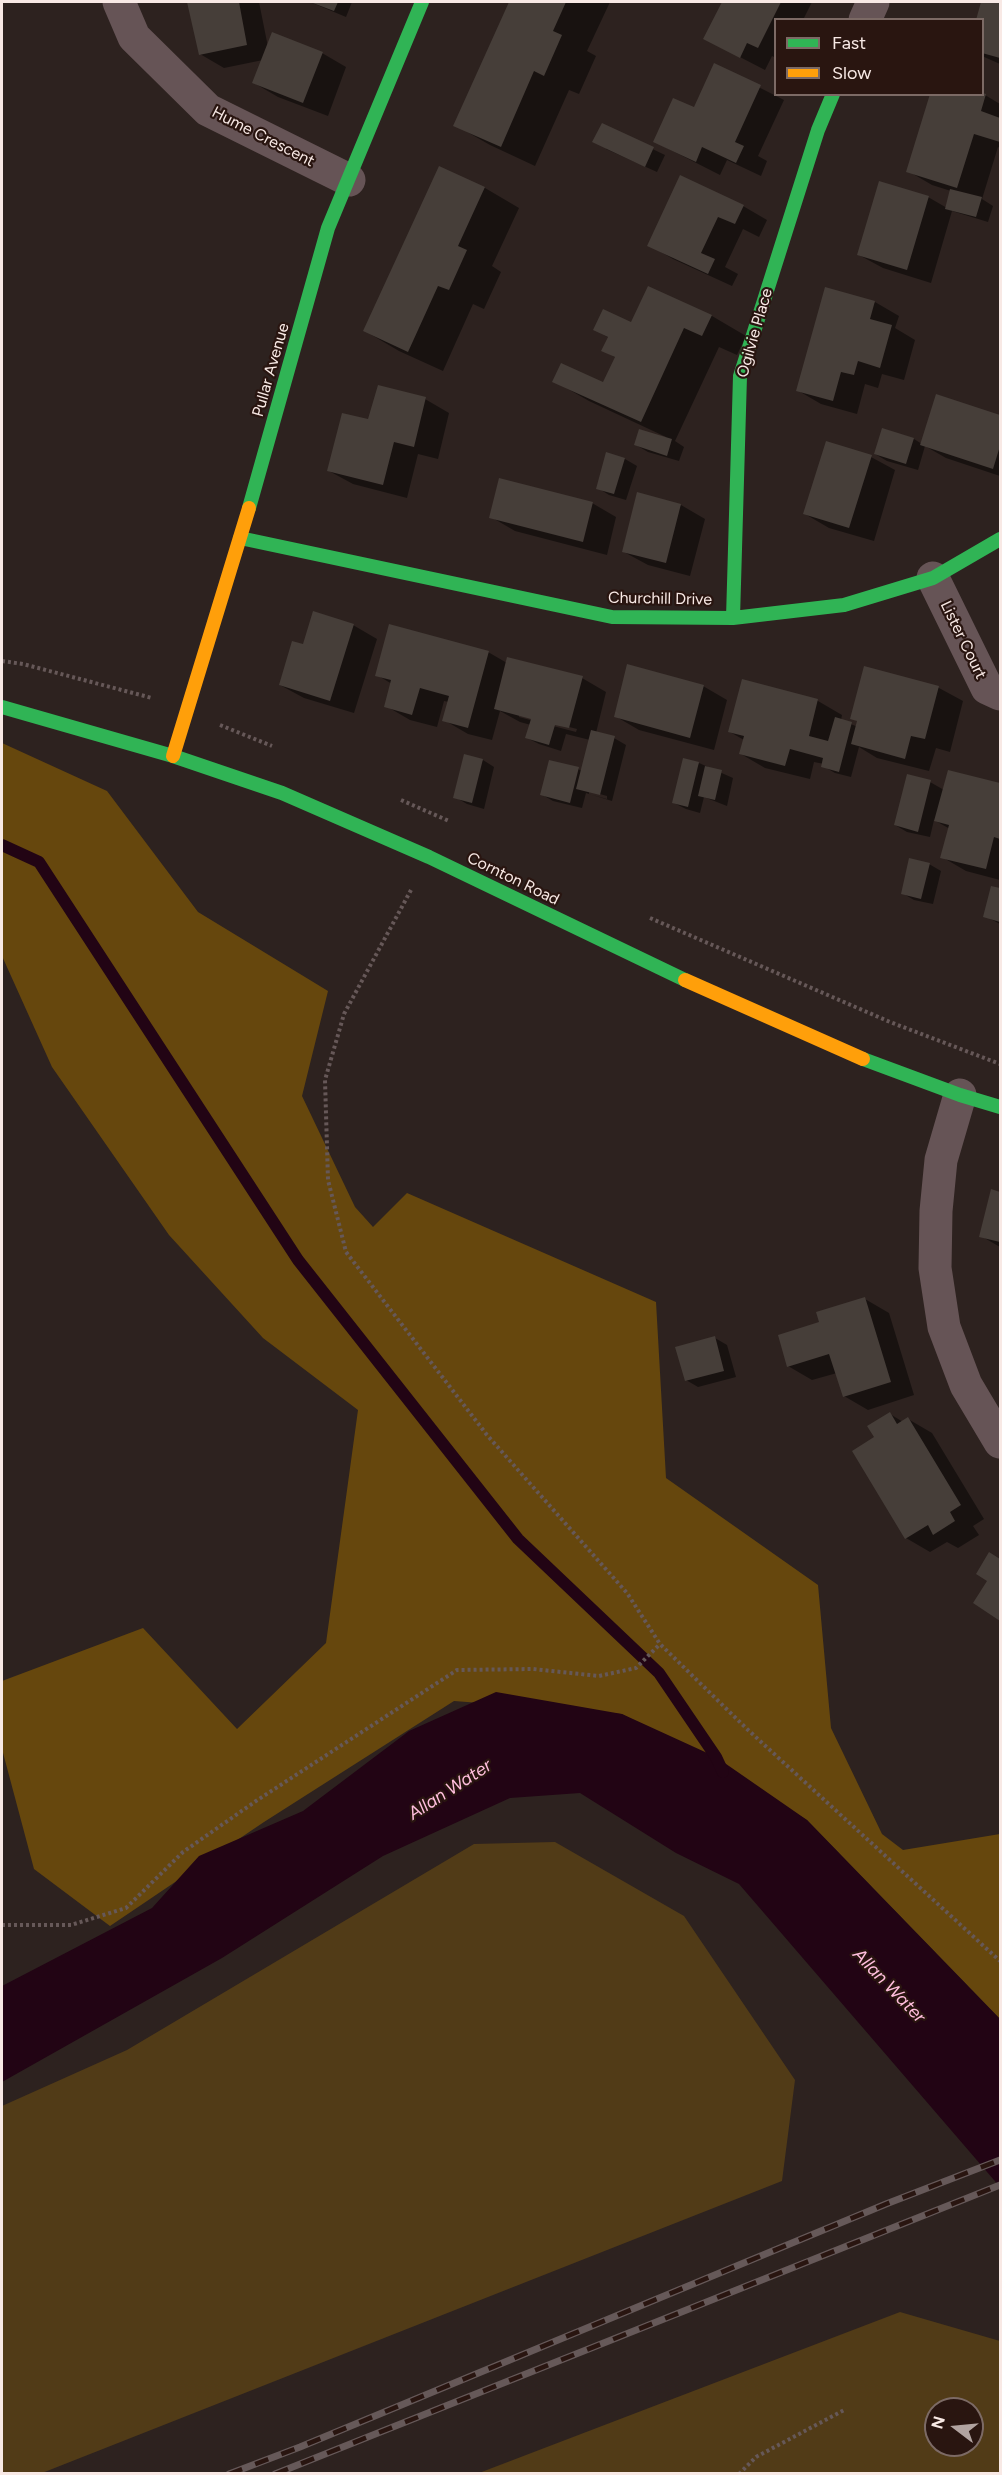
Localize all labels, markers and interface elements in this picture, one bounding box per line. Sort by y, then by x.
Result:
legend [774,18,984,96]
text: Fast [832,32,866,54]
text: Slow [832,62,871,84]
street label: Hume Crescent [208,103,318,171]
street label: Ogilvie Place [733,286,777,380]
street label: Pullar Avenue [248,321,294,419]
street label: Churchill Drive [608,588,712,610]
street label: Lister Court [936,598,990,682]
street label: Cornton Road [464,848,562,910]
water label: Allan Water [404,1755,496,1825]
water label: Allan Water [848,1944,930,2028]
north arrow [924,2397,984,2457]
text: N [927,2414,949,2431]

